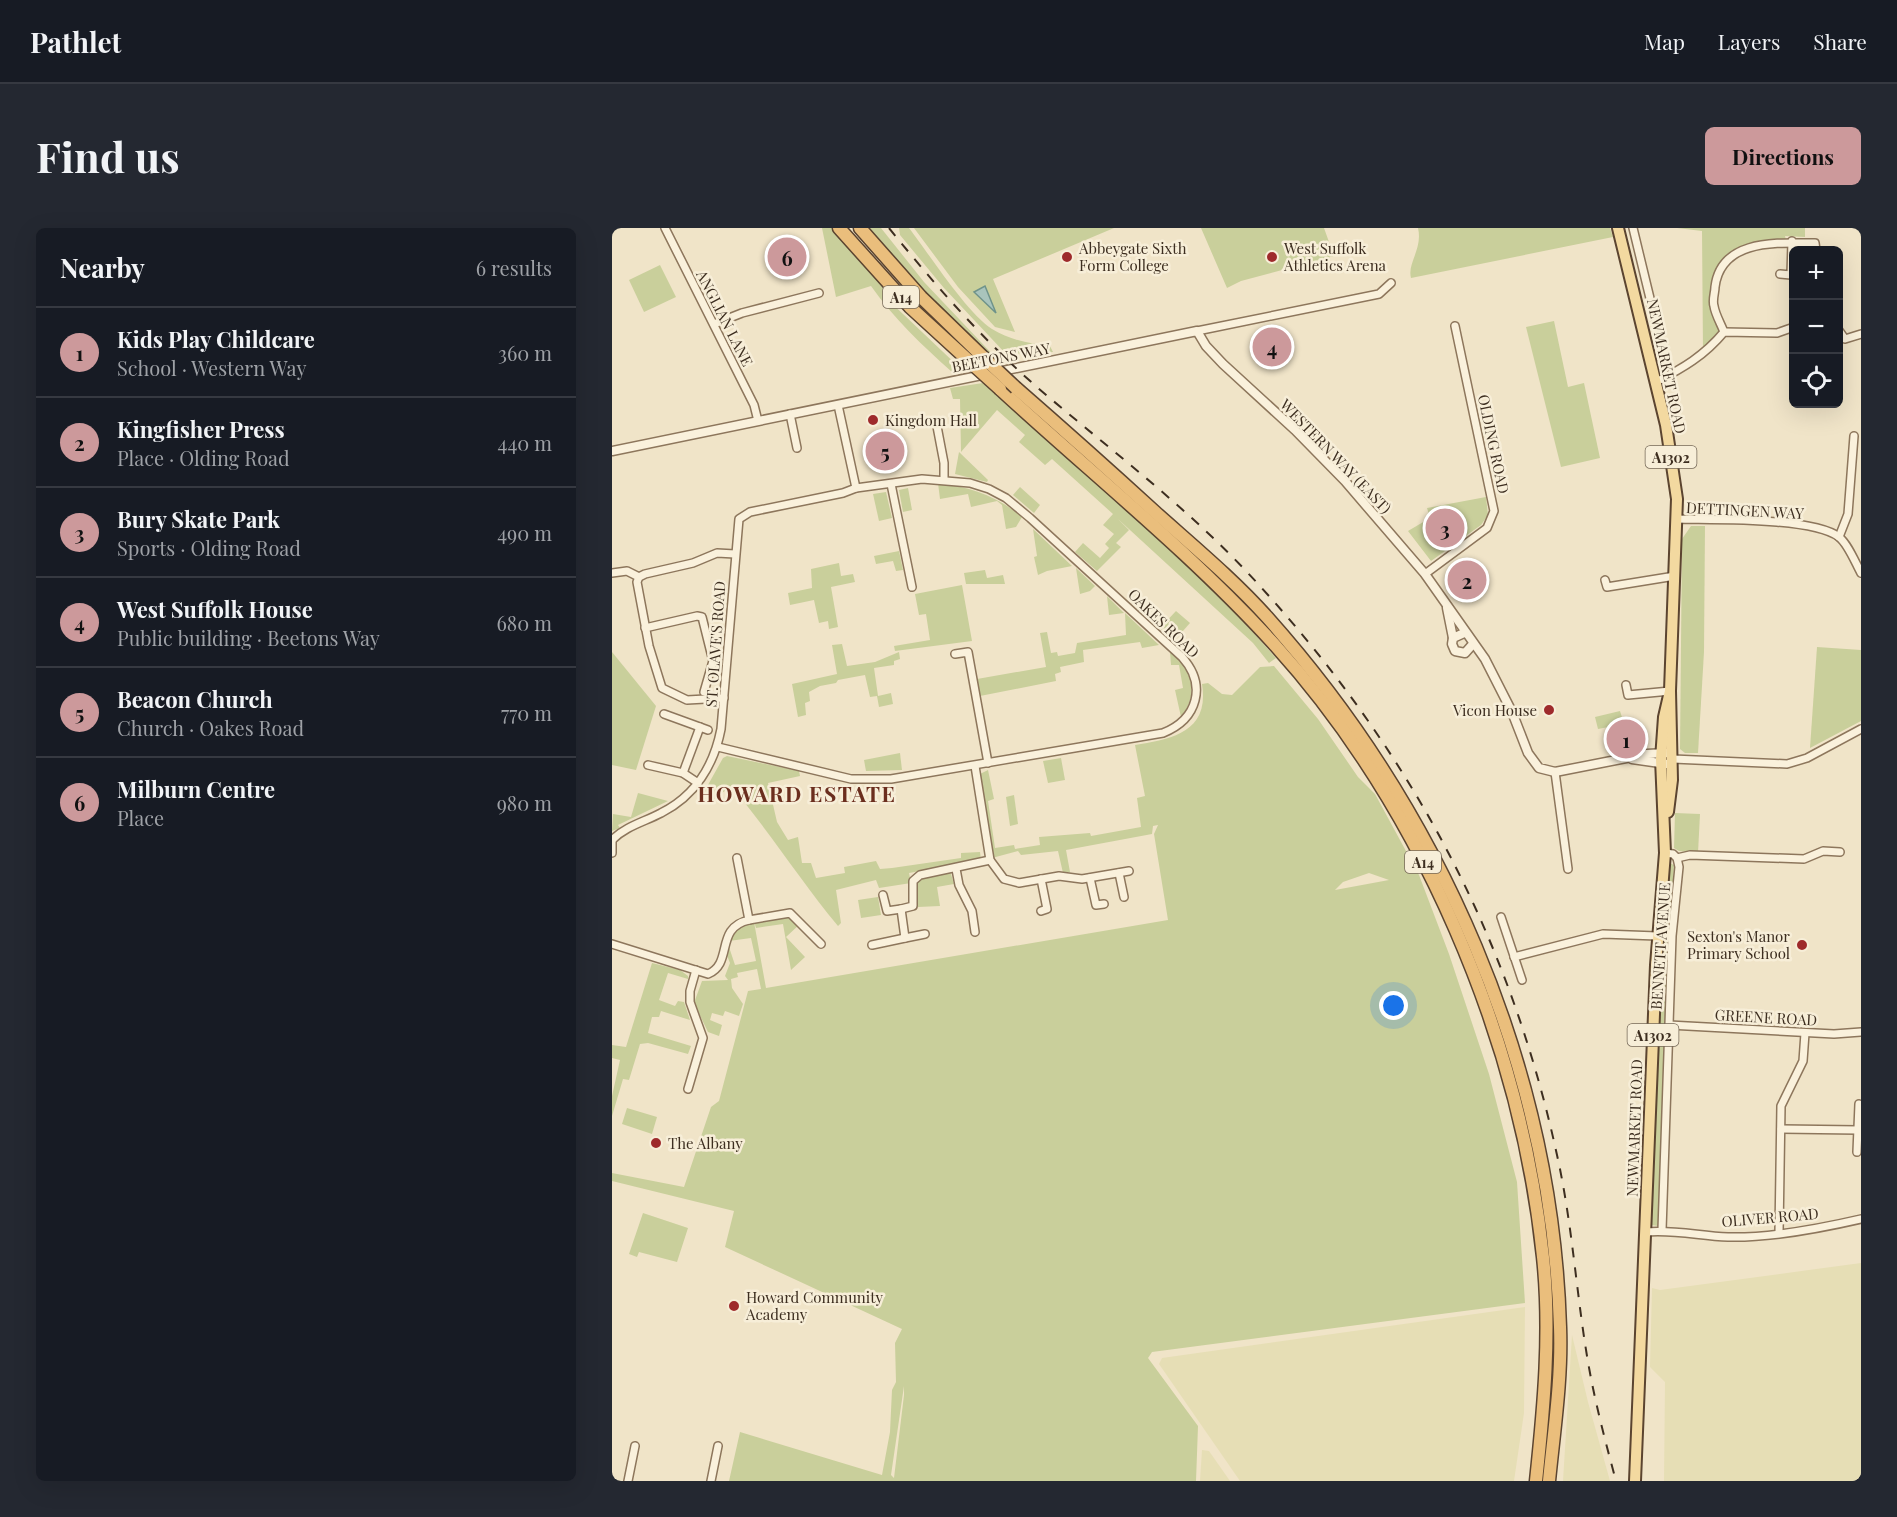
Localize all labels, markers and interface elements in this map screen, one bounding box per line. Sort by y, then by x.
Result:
text: Pathlet [30,23,121,60]
text: Map [1644,27,1685,55]
text: Layers [1718,27,1780,55]
text: Share [1813,27,1867,55]
button: Directions [1705,127,1861,185]
text: Find us [36,128,180,184]
pin: 6 [768,234,807,279]
place label: Abbeygate Sixth Form College [1078,238,1187,275]
place label: West Suffolk Athletics Arena [1283,238,1387,275]
map controls [1789,246,1843,408]
button: + [1789,246,1843,300]
text: Nearby [60,250,145,285]
marker: Abbeygate Sixth Form College [1060,250,1074,264]
marker: West Suffolk Athletics Arena [1265,250,1279,264]
text: 6 results [476,254,552,281]
street label: ANGLIAN LANE [692,266,758,369]
road number: A14 [883,286,919,308]
street label: NEWMARKET ROAD [1643,297,1691,435]
button: − [1789,300,1843,354]
text: Kids Play Childcare [117,324,315,354]
pin: 4 [1252,324,1292,370]
street label: BEETONS WAY [950,338,1052,376]
text: 1 [76,339,83,366]
text: 360 m [498,339,552,366]
text: School · Western Way [117,354,306,381]
button: locate [1789,354,1843,408]
street label: OLDING ROAD [1474,393,1514,496]
street label: WESTERN WAY (EAST) [1275,394,1396,517]
place label: Kingdom Hall [885,410,977,430]
marker: Kingdom Hall [866,413,880,427]
text: Kingfisher Press [117,414,285,444]
pin: 5 [866,428,904,474]
text: 2 [74,429,85,456]
text: 440 m [498,429,552,456]
text: Place · Olding Road [117,444,290,471]
road number: A1302 [1646,446,1696,468]
street label: DETTINGEN WAY [1686,497,1804,523]
text: Bury Skate Park [117,504,280,534]
pin: 3 [1426,506,1464,550]
text: 3 [75,519,84,546]
text: 490 m [497,519,552,546]
text: Sports · Olding Road [117,534,301,561]
pin: 2 [1448,558,1486,602]
street label: ST. OLAVE'S ROAD [701,580,729,708]
street label: OAKES ROAD [1124,584,1204,662]
text: West Suffolk House [117,594,313,624]
text: 4 [74,609,85,636]
text: 680 m [497,609,552,636]
text: Public building · Beetons Way [117,624,380,651]
text: Beacon Church [117,684,273,714]
text: 5 [75,699,84,726]
text: 770 m [501,699,552,726]
place label: Vicon House [1452,700,1537,720]
marker: Vicon House [1542,703,1556,717]
text: Church · Oakes Road [117,714,304,741]
pin: 1 [1606,716,1646,762]
text: Milburn Centre [117,774,275,804]
district label: HOWARD ESTATE [698,779,896,807]
text: 6 [74,789,85,816]
text: 980 m [497,789,552,816]
text: Place [117,804,164,831]
road number: A14 [1405,851,1441,873]
street label: BENNETT AVENUE [1646,882,1674,1010]
place label: Sexton's Manor Primary School [1687,926,1790,963]
marker: Sexton's Manor Primary School [1795,938,1809,952]
your location [1379,991,1408,1020]
street label: GREENE ROAD [1714,1004,1818,1030]
road number: A1302 [1628,1024,1678,1046]
street label: NEWMARKET ROAD [1622,1059,1646,1197]
place label: The Albany [668,1133,743,1153]
marker: The Albany [649,1136,663,1150]
street label: OLIVER ROAD [1721,1203,1820,1231]
place label: Howard Community Academy [745,1287,884,1324]
marker: Howard Community Academy [727,1299,741,1313]

